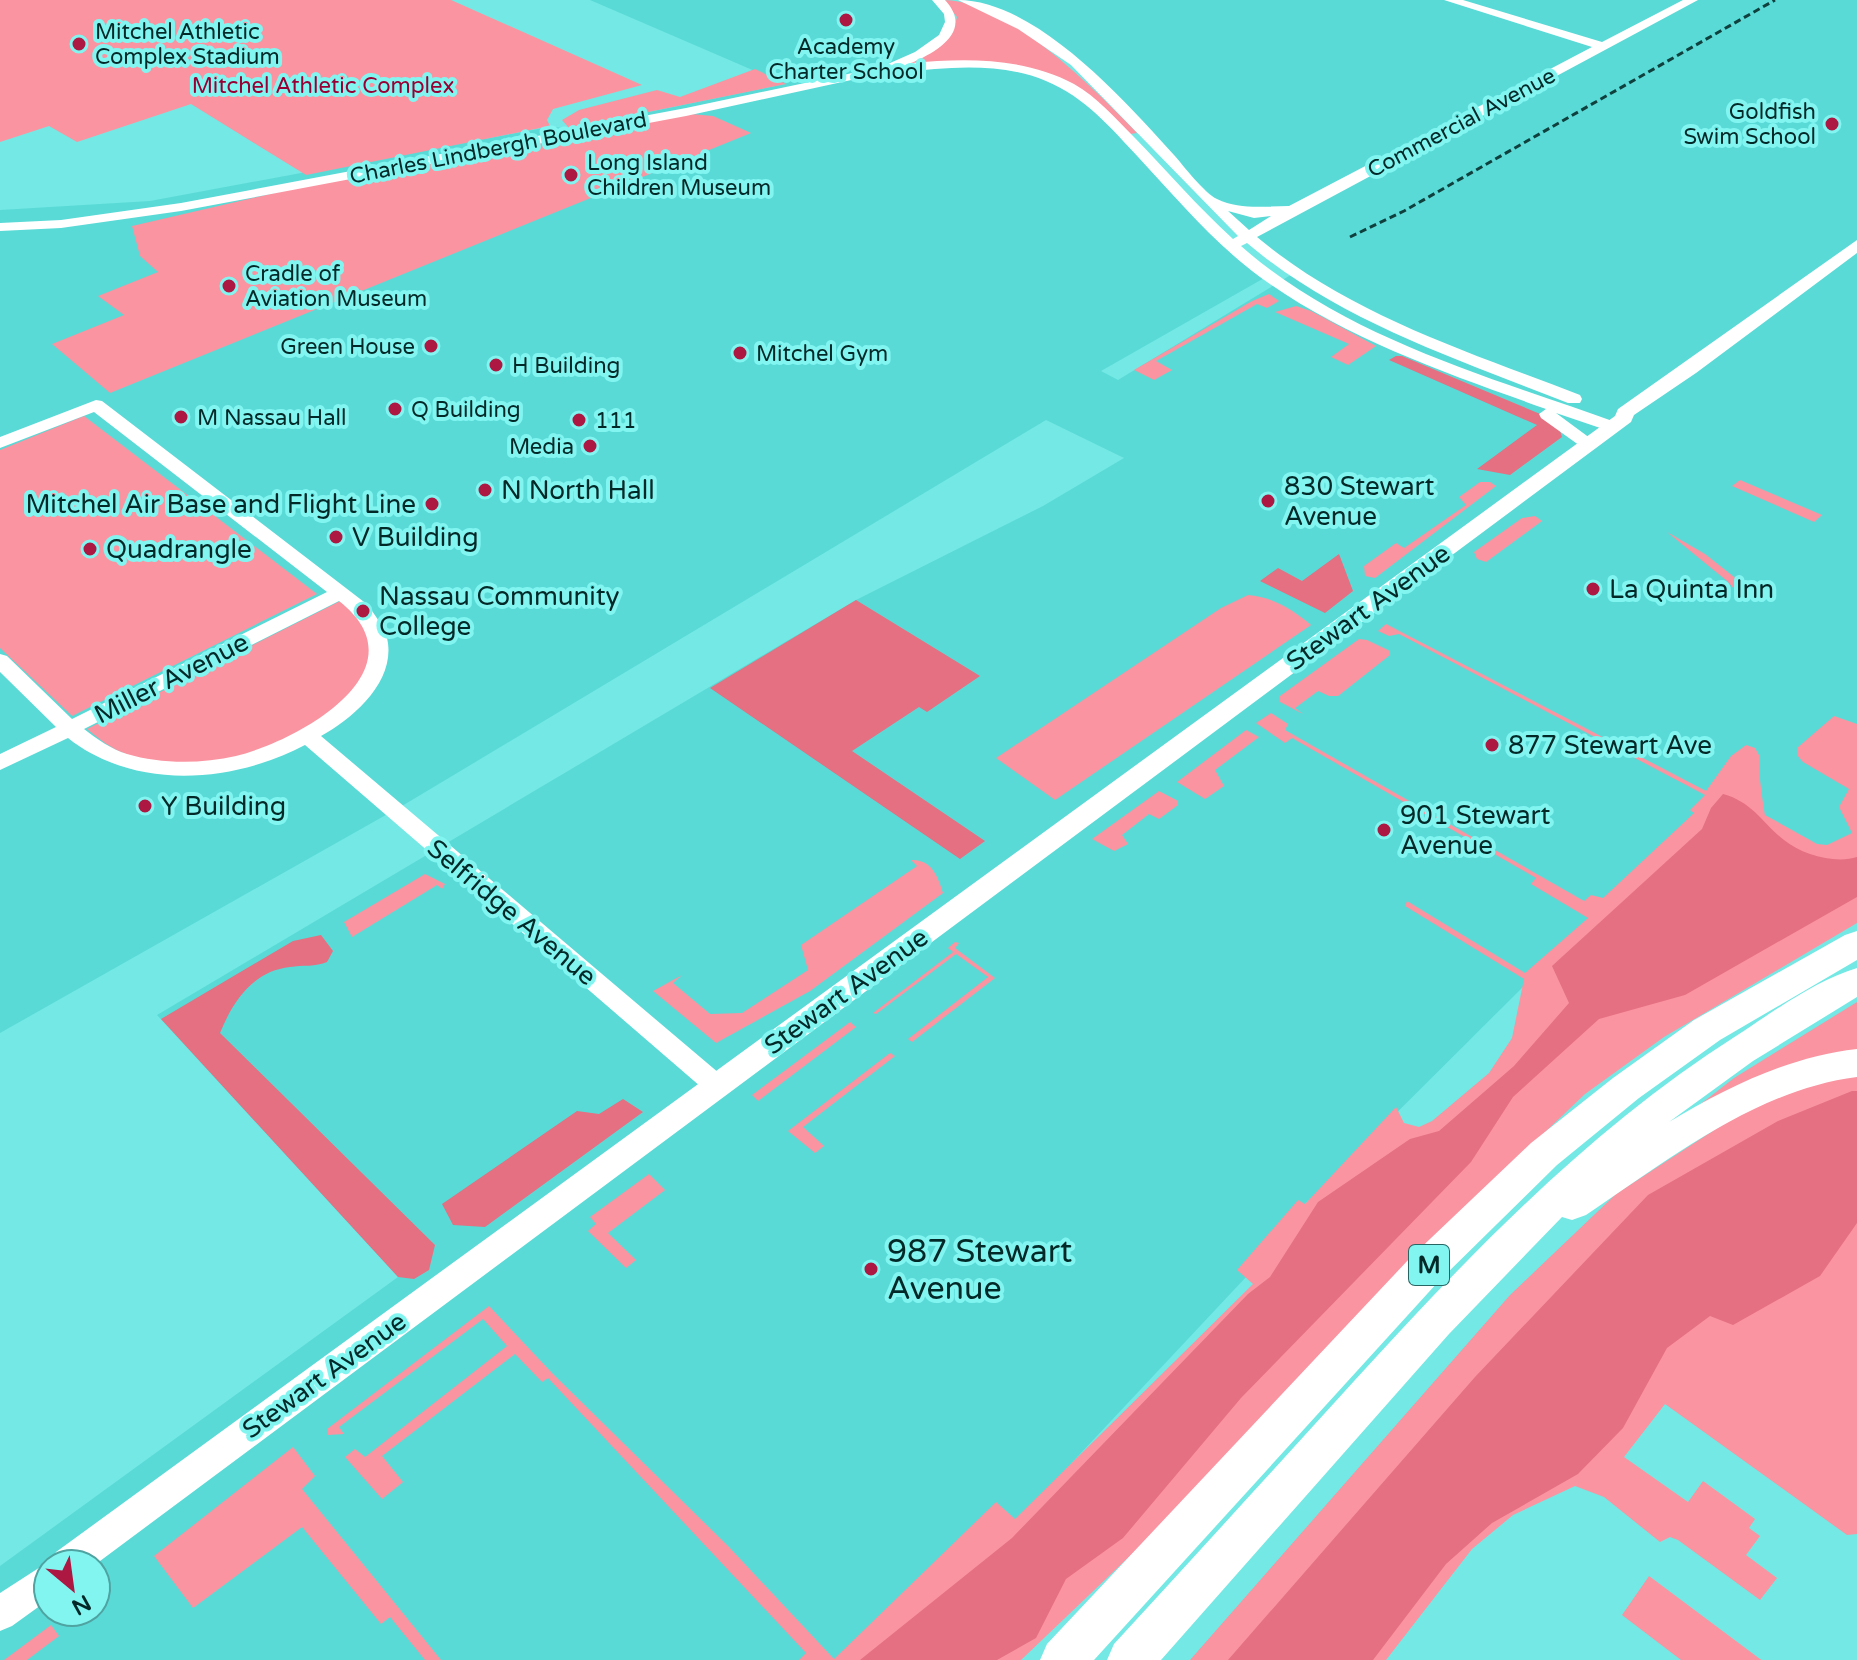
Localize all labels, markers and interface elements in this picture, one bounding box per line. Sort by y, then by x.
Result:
marker: Academy Charter School [837,11,855,29]
place label: Mitchel Athletic Complex Stadium [95,19,280,70]
place label: Academy Charter School [768,34,924,85]
marker: Mitchel Athletic Complex Stadium [70,35,88,53]
street label: Commercial Avenue [1363,62,1560,183]
park label: Mitchel Athletic Complex [192,73,454,99]
place label: Goldfish Swim School [1683,99,1816,150]
street label: Charles Lindbergh Boulevard [347,106,649,190]
marker: Goldfish Swim School [1823,115,1841,133]
place label: Long Island Children Museum [587,150,771,201]
marker: Long Island Children Museum [562,166,580,184]
place label: Cradle of Aviation Museum [245,261,427,312]
marker: Cradle of Aviation Museum [220,277,238,295]
place label: Green House [280,334,415,360]
marker: Green House [422,337,440,355]
place label: Mitchel Gym [756,341,888,367]
marker: Mitchel Gym [731,344,749,362]
place label: H Building [512,353,620,379]
marker: H Building [487,356,505,374]
place label: Q Building [411,397,521,423]
marker: Q Building [386,400,404,418]
place label: M Nassau Hall [197,405,346,431]
marker: M Nassau Hall [172,408,190,426]
place label: 111 [595,408,636,434]
marker: 111 [570,411,588,429]
place label: Media [509,434,574,460]
marker: Media [581,437,599,455]
place label: 830 Stewart Avenue [1284,471,1435,532]
place label: N North Hall [501,475,655,506]
marker: N North Hall [476,481,494,499]
place label: Mitchel Air Base and Flight Line [25,489,416,520]
marker: 830 Stewart Avenue [1259,492,1277,510]
marker: Mitchel Air Base and Flight Line [423,495,441,513]
place label: V Building [352,522,479,553]
marker: V Building [327,528,345,546]
place label: Quadrangle [106,534,252,565]
street label: Stewart Avenue [1280,538,1456,677]
marker: Quadrangle [81,540,99,558]
place label: La Quinta Inn [1609,574,1774,605]
marker: La Quinta Inn [1584,580,1602,598]
place label: Nassau Community College [379,581,620,642]
marker: Nassau Community College [354,602,372,620]
street label: Miller Avenue [89,626,253,731]
place label: 877 Stewart Ave [1508,730,1712,761]
marker: 877 Stewart Ave [1483,736,1501,754]
place label: Y Building [161,791,286,822]
marker: Y Building [136,797,154,815]
place label: 901 Stewart Avenue [1400,800,1551,861]
marker: 901 Stewart Avenue [1375,821,1393,839]
street label: Selfridge Avenue [421,833,602,992]
street label: Stewart Avenue [758,922,934,1061]
place label: 987 Stewart Avenue [887,1233,1072,1308]
road number: M [1409,1245,1449,1285]
marker: 987 Stewart Avenue [862,1260,880,1278]
street label: Stewart Avenue [236,1306,412,1445]
north arrow [32,1548,112,1628]
text: N [67,1589,95,1620]

